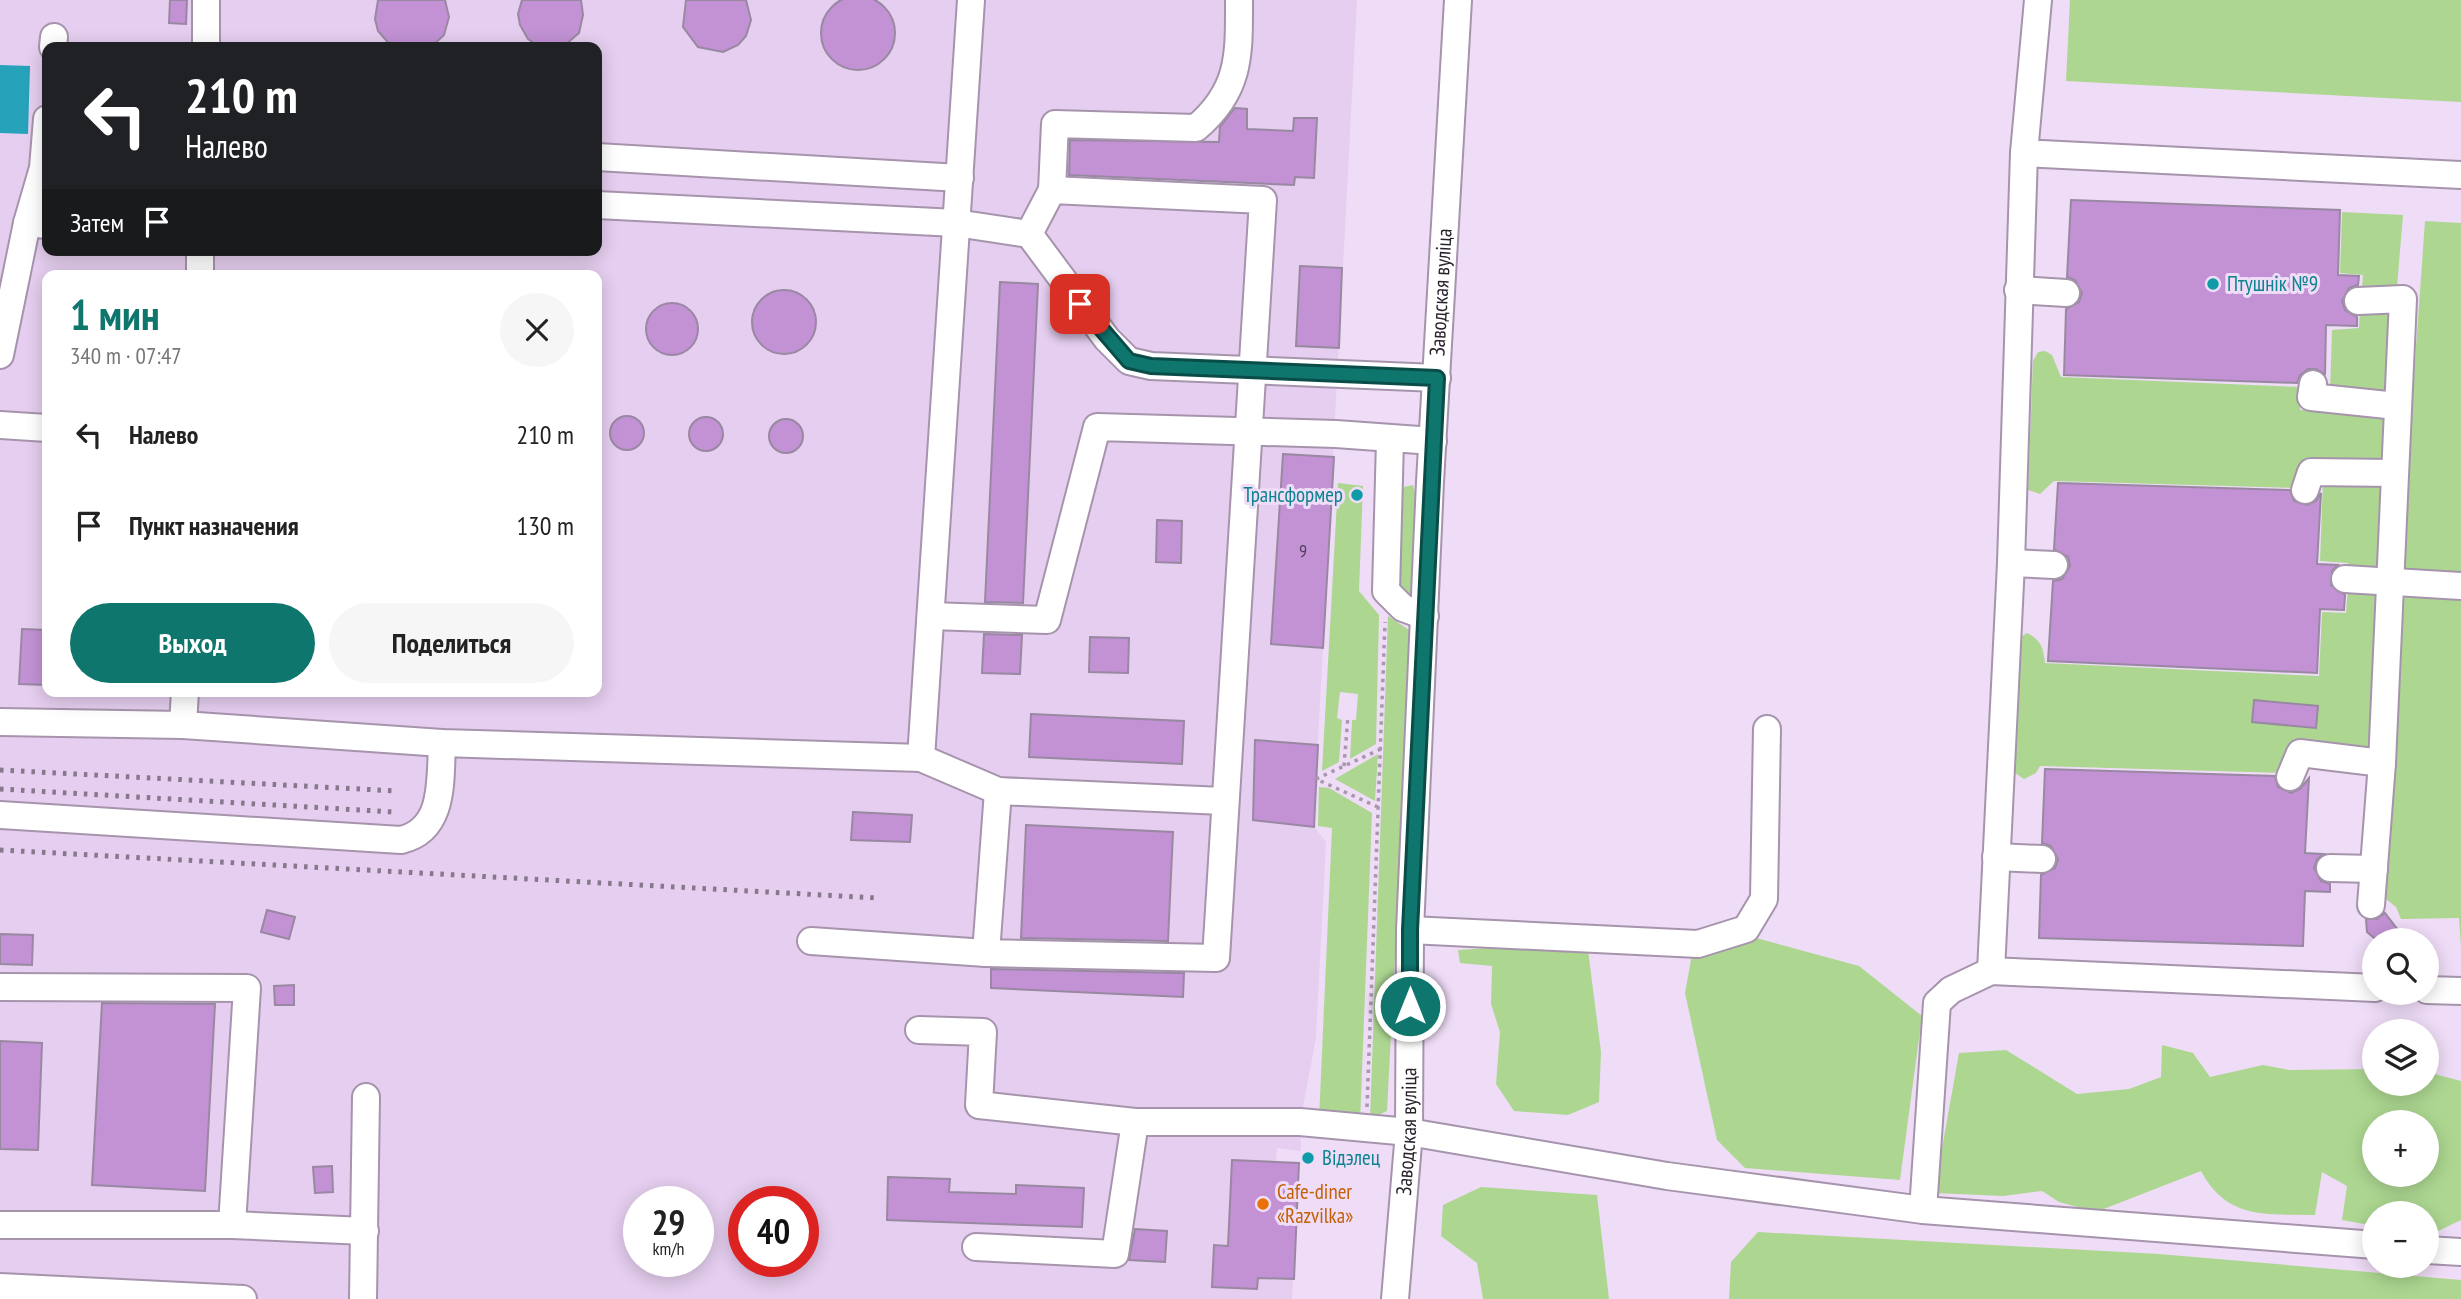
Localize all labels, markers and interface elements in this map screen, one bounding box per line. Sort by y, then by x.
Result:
text: 210 m [185,63,298,127]
icon: left [70,70,161,161]
text: Налево [185,125,268,167]
icon: arrive [138,203,176,241]
text: Затем [70,206,124,239]
street label: Заводская вуліца [1423,228,1458,357]
place label: Птушнік №9 [2227,270,2318,297]
pin [1050,274,1110,334]
marker: Птушнік №9 [2205,276,2221,292]
icon: arrive [1061,285,1099,323]
text: 1 мин [70,287,160,342]
button: close [500,293,574,367]
text: 340 m · 07:47 [70,341,182,370]
icon: left [70,416,108,454]
text: Налево [129,418,198,451]
text: 210 m [516,418,574,451]
place label: Трансформер [1243,481,1343,508]
marker: Трансформер [1349,487,1365,503]
icon: arrive [70,507,108,545]
text: Пункт назначения [129,509,299,542]
text: 130 m [516,509,574,542]
house number: 9 [1299,539,1307,562]
button: Выход [70,603,315,683]
button: Поделиться [329,603,574,683]
map controls [2362,928,2439,1278]
button: search [2362,928,2439,1005]
position arrow [1373,969,1447,1043]
button: layers [2362,1019,2439,1096]
street label: Заводская вуліца [1390,1068,1422,1196]
button: + [2362,1110,2439,1187]
place label: Відэлец [1322,1144,1380,1171]
marker: Відэлец [1300,1150,1316,1166]
place label: Cafe-diner «Razvilka» [1277,1178,1353,1229]
speed limit sign: 40 [728,1186,819,1277]
marker: Cafe-diner «Razvilka» [1255,1196,1271,1212]
text: 29 [652,1199,685,1245]
button: − [2362,1201,2439,1278]
text: km/h [653,1237,684,1260]

